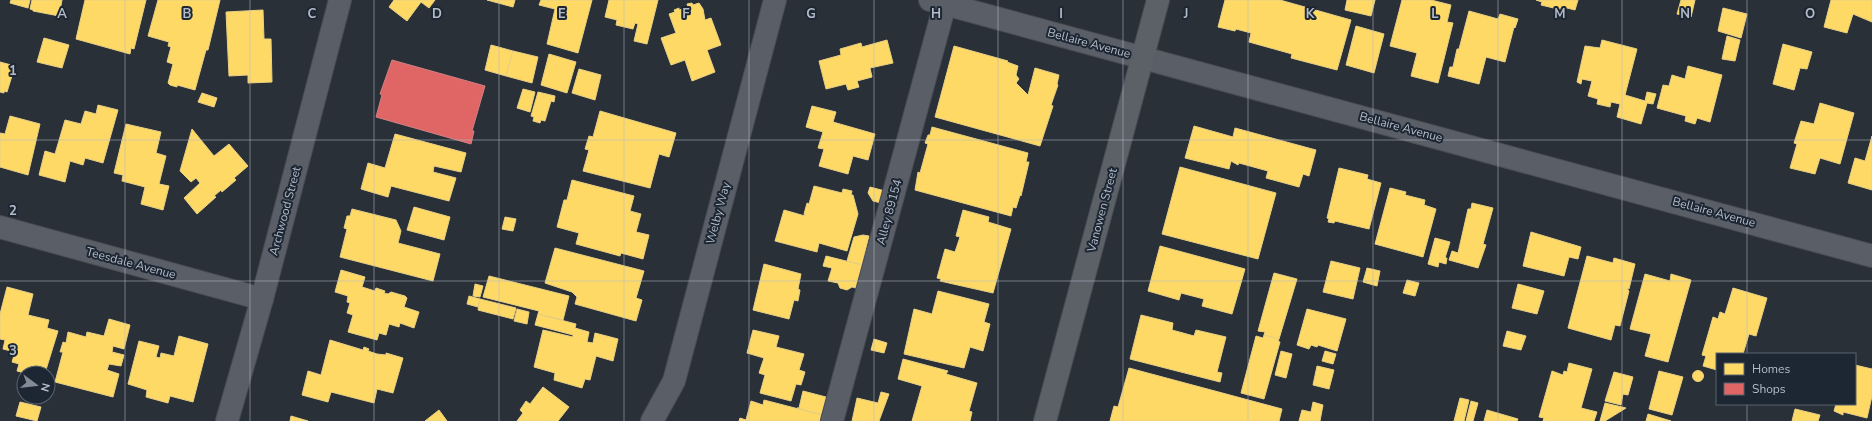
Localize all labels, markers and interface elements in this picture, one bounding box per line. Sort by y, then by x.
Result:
text: A [57,5,67,23]
text: B [183,5,192,23]
text: C [308,5,317,23]
text: D [432,5,442,23]
text: E [558,5,566,23]
text: F [682,5,690,23]
text: G [806,5,816,23]
text: H [931,5,941,23]
text: I [1059,5,1063,23]
text: J [1183,5,1188,23]
text: K [1306,5,1315,23]
text: L [1431,5,1439,23]
text: M [1554,5,1566,23]
text: N [1680,5,1690,23]
text: O [1805,5,1815,23]
street label: Bellaire Avenue [1046,24,1132,62]
text: 1 [9,62,17,80]
street label: Bellaire Avenue [1358,108,1444,146]
street label: Archwood Street [265,164,305,257]
street label: Vanowen Street [1083,165,1121,255]
street label: Alley 89154 [873,177,905,247]
street label: Welby Way [702,179,734,246]
street label: Bellaire Avenue [1671,193,1757,231]
text: 2 [9,202,17,220]
street label: Teesdale Avenue [84,243,178,283]
text: 3 [9,342,17,360]
legend [1716,353,1856,405]
text: Homes [1752,361,1790,377]
north arrow [16,365,56,405]
text: Shops [1752,381,1786,397]
text: N [37,382,53,393]

